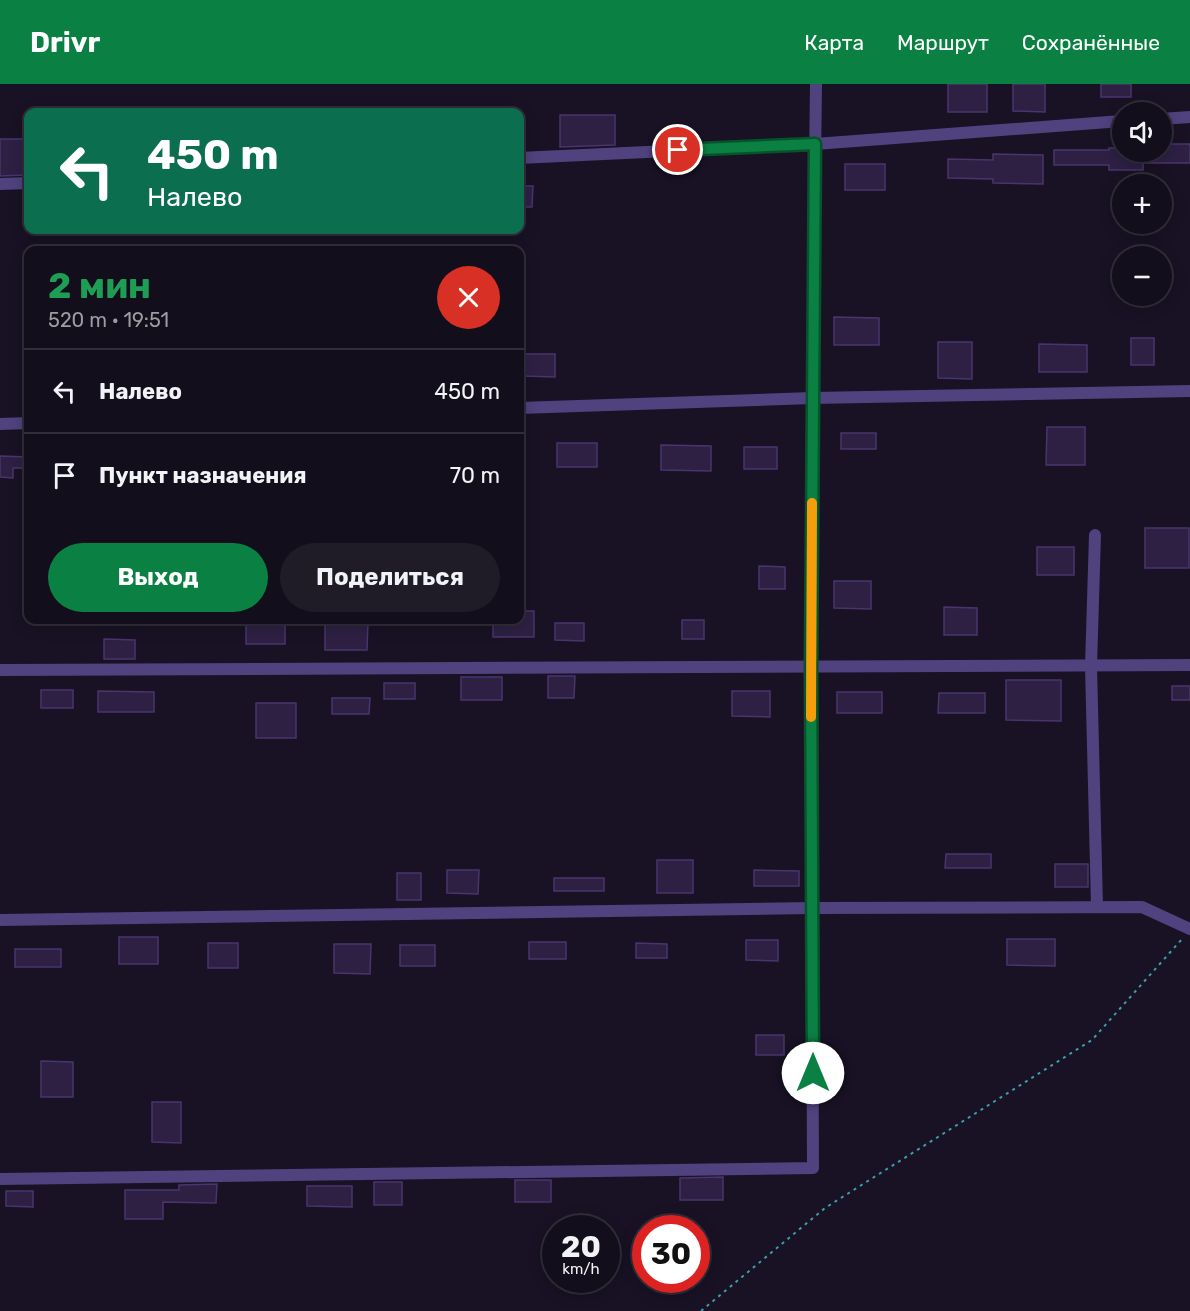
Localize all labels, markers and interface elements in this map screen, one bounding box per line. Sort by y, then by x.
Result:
text: Drivr [30,26,100,59]
text: Карта [804,30,864,55]
text: Маршрут [897,30,989,55]
text: Сохранённые [1022,30,1160,55]
map controls [1112,102,1172,306]
button: sound [1112,102,1172,162]
pin [652,124,703,175]
text: 450 m [147,130,279,180]
icon: left [48,132,126,210]
icon: arrive [661,133,694,166]
button: + [1112,174,1172,234]
text: Налево [147,181,243,213]
button: − [1112,246,1172,306]
text: 2 мин [48,264,151,307]
button: close [437,266,500,329]
text: 520 m · 19:51 [48,308,169,332]
icon: left [48,375,81,408]
text: Налево [99,378,182,405]
text: 450 m [434,378,500,405]
icon: arrive [48,459,81,492]
text: Пункт назначения [99,462,307,489]
text: 70 m [450,462,500,489]
button: Выход [48,543,268,612]
button: Поделиться [280,543,500,612]
position arrow [781,1041,845,1105]
speed limit sign: 30 [632,1215,710,1293]
text: 20 [561,1229,601,1265]
text: km/h [562,1260,600,1278]

